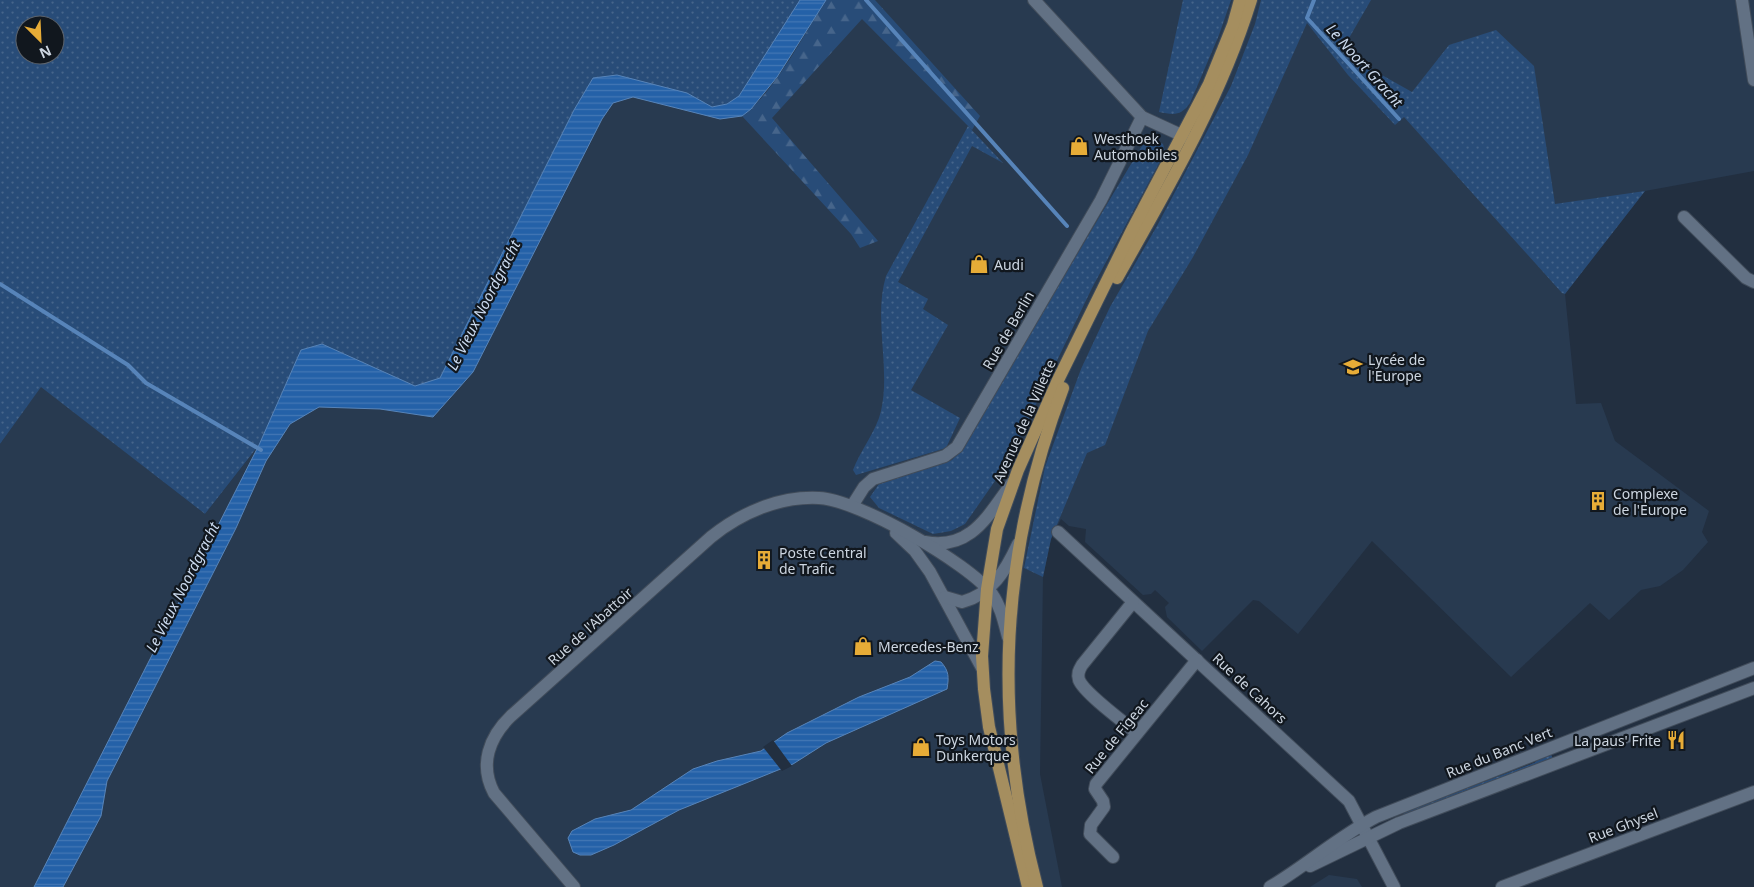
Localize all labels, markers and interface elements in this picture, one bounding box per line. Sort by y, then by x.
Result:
north arrow [15,15,65,65]
water label: Le Noort Gracht [1322,19,1408,112]
text: N [36,41,55,63]
place label: Westhoek Automobiles [1094,129,1177,164]
shop icon: Westhoek Automobiles [1068,135,1090,157]
water label: Le Vieux Noordgracht [442,236,525,373]
shop icon: Audi [968,253,990,275]
place label: Audi [994,255,1024,274]
street label: Rue de Berlin [978,287,1038,373]
place label: Lycée de l'Europe [1368,350,1425,385]
street label: Avenue de la Villette [988,356,1060,486]
school or university icon: Lycée de l'Europe [1342,356,1364,378]
place label: Complexe de l'Europe [1613,484,1687,519]
building icon: Complexe de l'Europe [1587,490,1609,512]
water label: Le Vieux Noordgracht [141,518,224,655]
place label: Poste Central de Trafic [779,543,867,578]
building icon: Poste Central de Trafic [753,549,775,571]
street label: Rue de l'Abattoir [543,583,637,669]
shop icon: Mercedes-Benz [852,635,874,657]
place label: Mercedes-Benz [878,637,979,656]
street label: Rue de Cahors [1209,649,1292,728]
street label: Rue de Figeac [1080,694,1152,777]
street label: Rue du Banc Vert [1443,722,1555,782]
restaurant icon: La paus' Frite [1665,729,1687,751]
place label: Toys Motors Dunkerque [936,730,1016,765]
place label: La paus' Frite [1574,731,1661,750]
shop icon: Toys Motors Dunkerque [910,736,932,758]
street label: Rue Ghysel [1585,803,1661,847]

